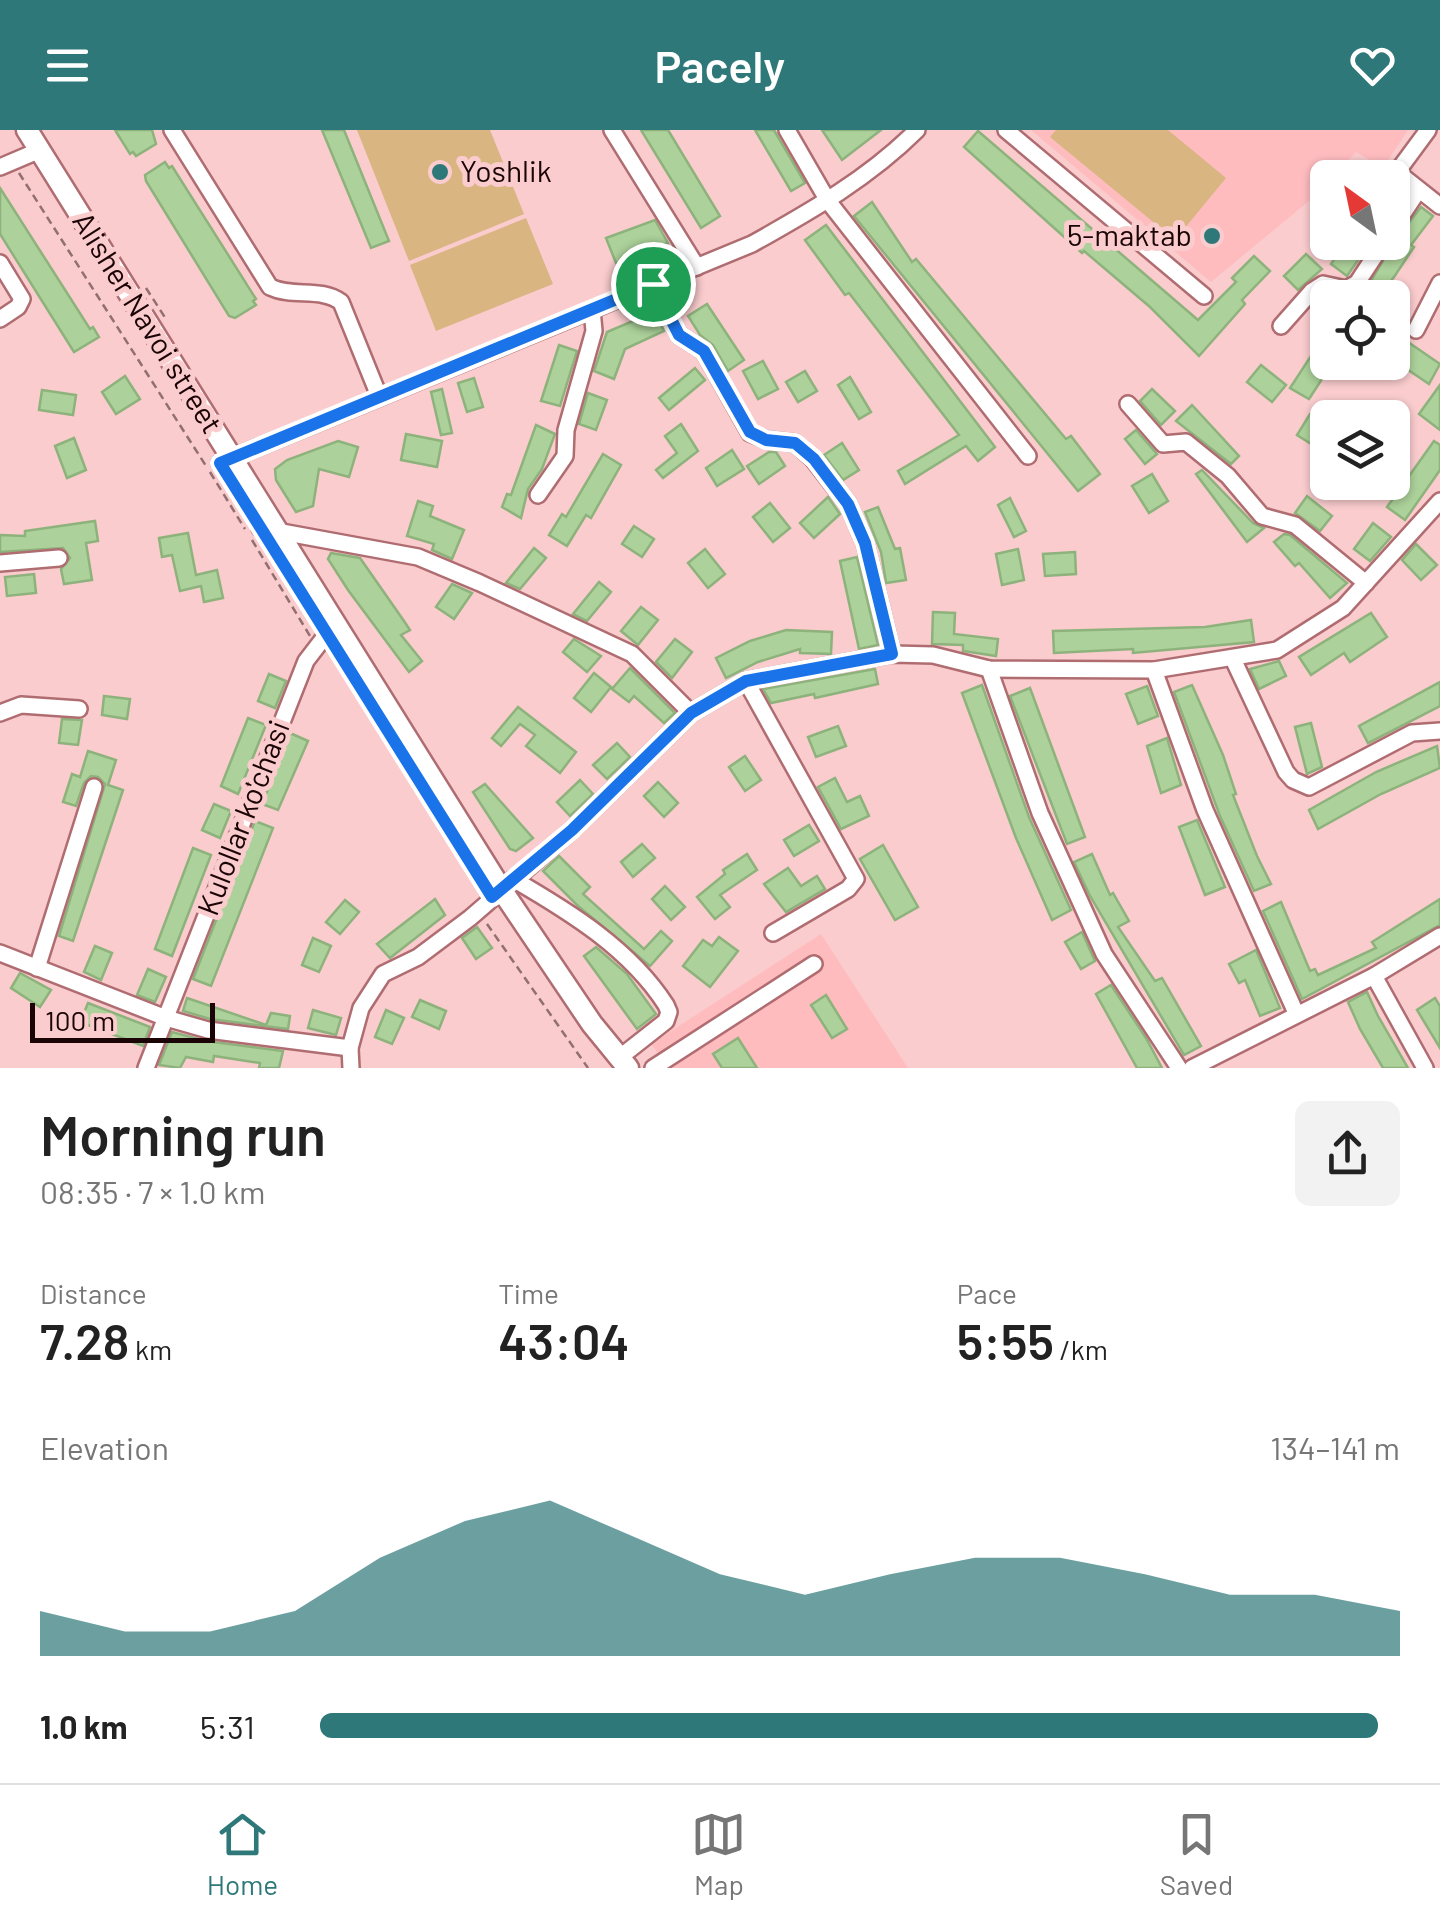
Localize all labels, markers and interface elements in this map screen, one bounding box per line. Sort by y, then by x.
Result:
icon: menu [40,38,95,93]
text: Pacely [655,38,785,92]
icon: heart [1345,38,1400,93]
place label: Yoshlik [460,152,552,188]
north arrow [1310,160,1410,260]
map controls [1310,160,1410,500]
marker: Yoshlik [429,161,451,183]
street label: Alisher Navoi street [66,205,231,439]
place label: 5-maktab [1067,216,1192,252]
marker: 5-maktab [1201,225,1223,247]
pin [611,242,696,327]
icon: arrive [626,257,681,312]
button: locate [1310,280,1410,380]
button: layers [1310,400,1410,500]
street label: Kulollar ko'chasi [188,715,296,920]
scale bar [30,998,215,1043]
text: 100 m [45,1003,115,1037]
text: Morning run [40,1101,326,1167]
button: share [1295,1101,1400,1206]
text: 08:35 · 7 × 1.0 km [40,1172,265,1210]
text: Distance [40,1276,147,1310]
text: Time [498,1276,559,1310]
text: Pace [957,1276,1017,1310]
text: 7.28 [40,1310,129,1370]
text: 43:04 [498,1310,630,1370]
text: 5:55 [957,1310,1054,1370]
text: km [129,1332,172,1366]
text: /km [1054,1332,1108,1366]
text: Elevation [40,1428,169,1466]
text: 134–141 m [1270,1428,1400,1466]
text: 1.0 km [40,1707,128,1745]
text: 5:31 [200,1707,255,1745]
tab: Home [207,1807,278,1901]
tab: Map [691,1807,746,1901]
tab: Saved [1160,1807,1233,1901]

